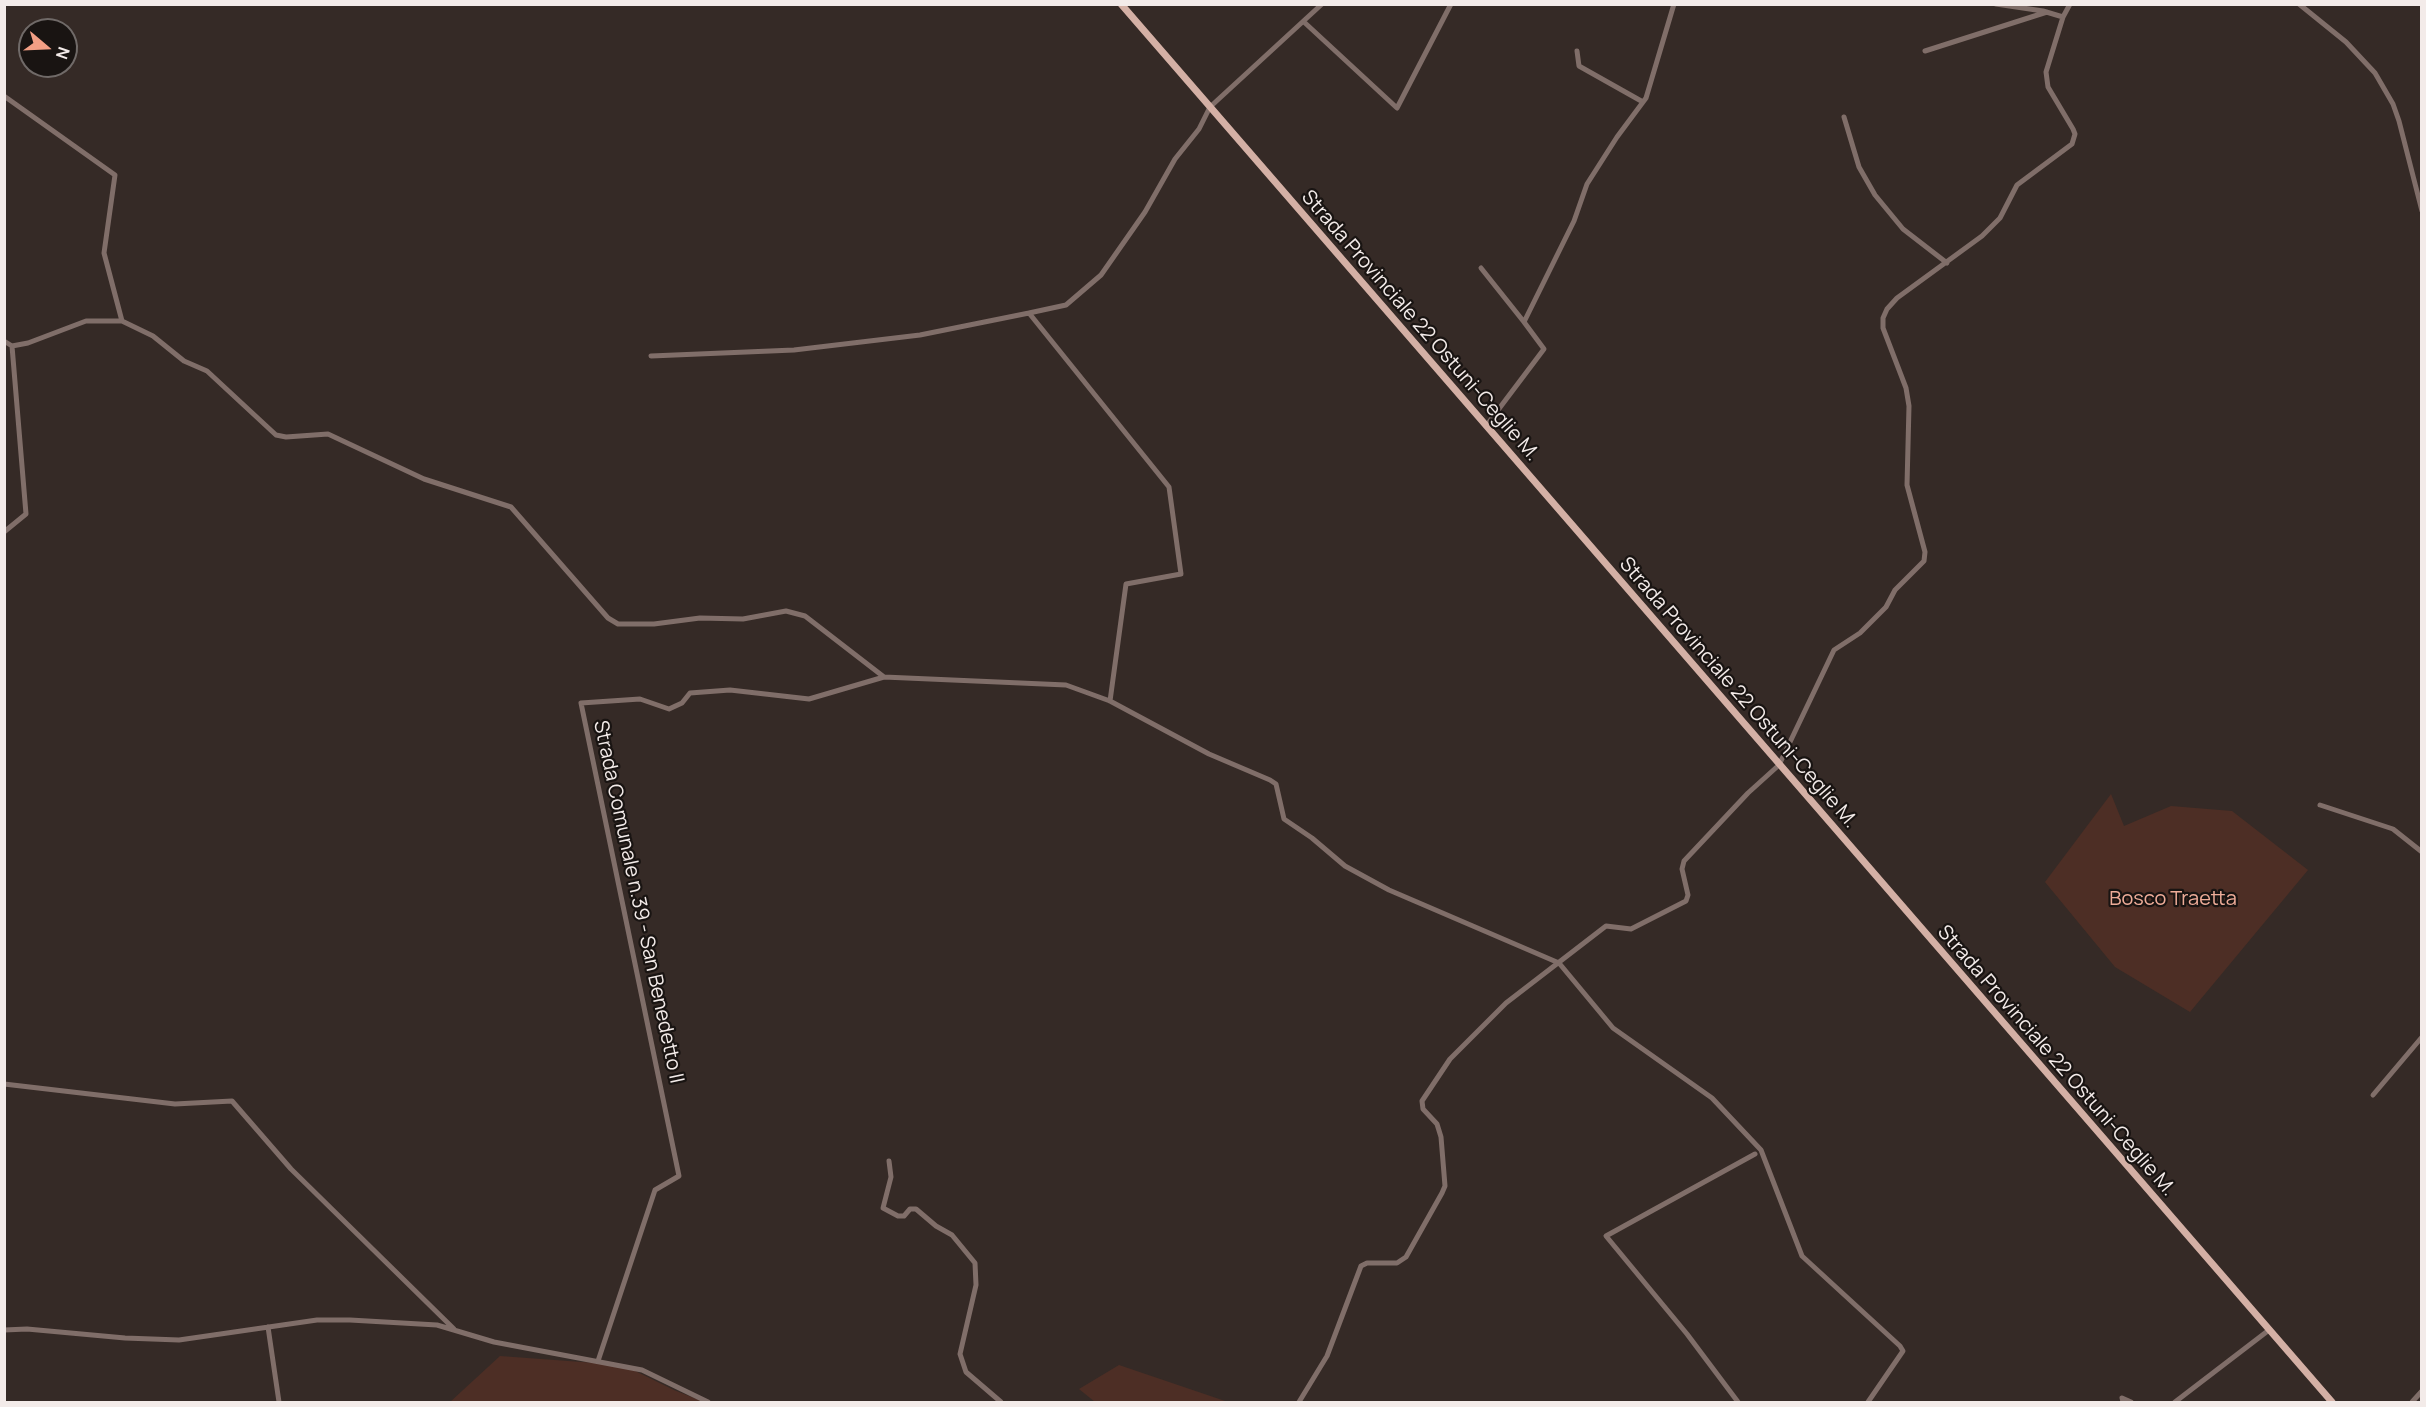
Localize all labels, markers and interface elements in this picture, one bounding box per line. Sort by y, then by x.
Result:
north arrow [18,18,78,78]
text: N [51,44,75,62]
street label: Strada Provinciale 22 Ostuni-Ceglie M. [1296,186,1544,466]
street label: Strada Provinciale 22 Ostuni-Ceglie M. [1614,553,1862,833]
street label: Strada Comunale n.39 - San Benedetto II [588,718,688,1086]
park label: Bosco Traetta [2109,887,2237,911]
street label: Strada Provinciale 22 Ostuni-Ceglie M. [1932,921,2180,1201]

